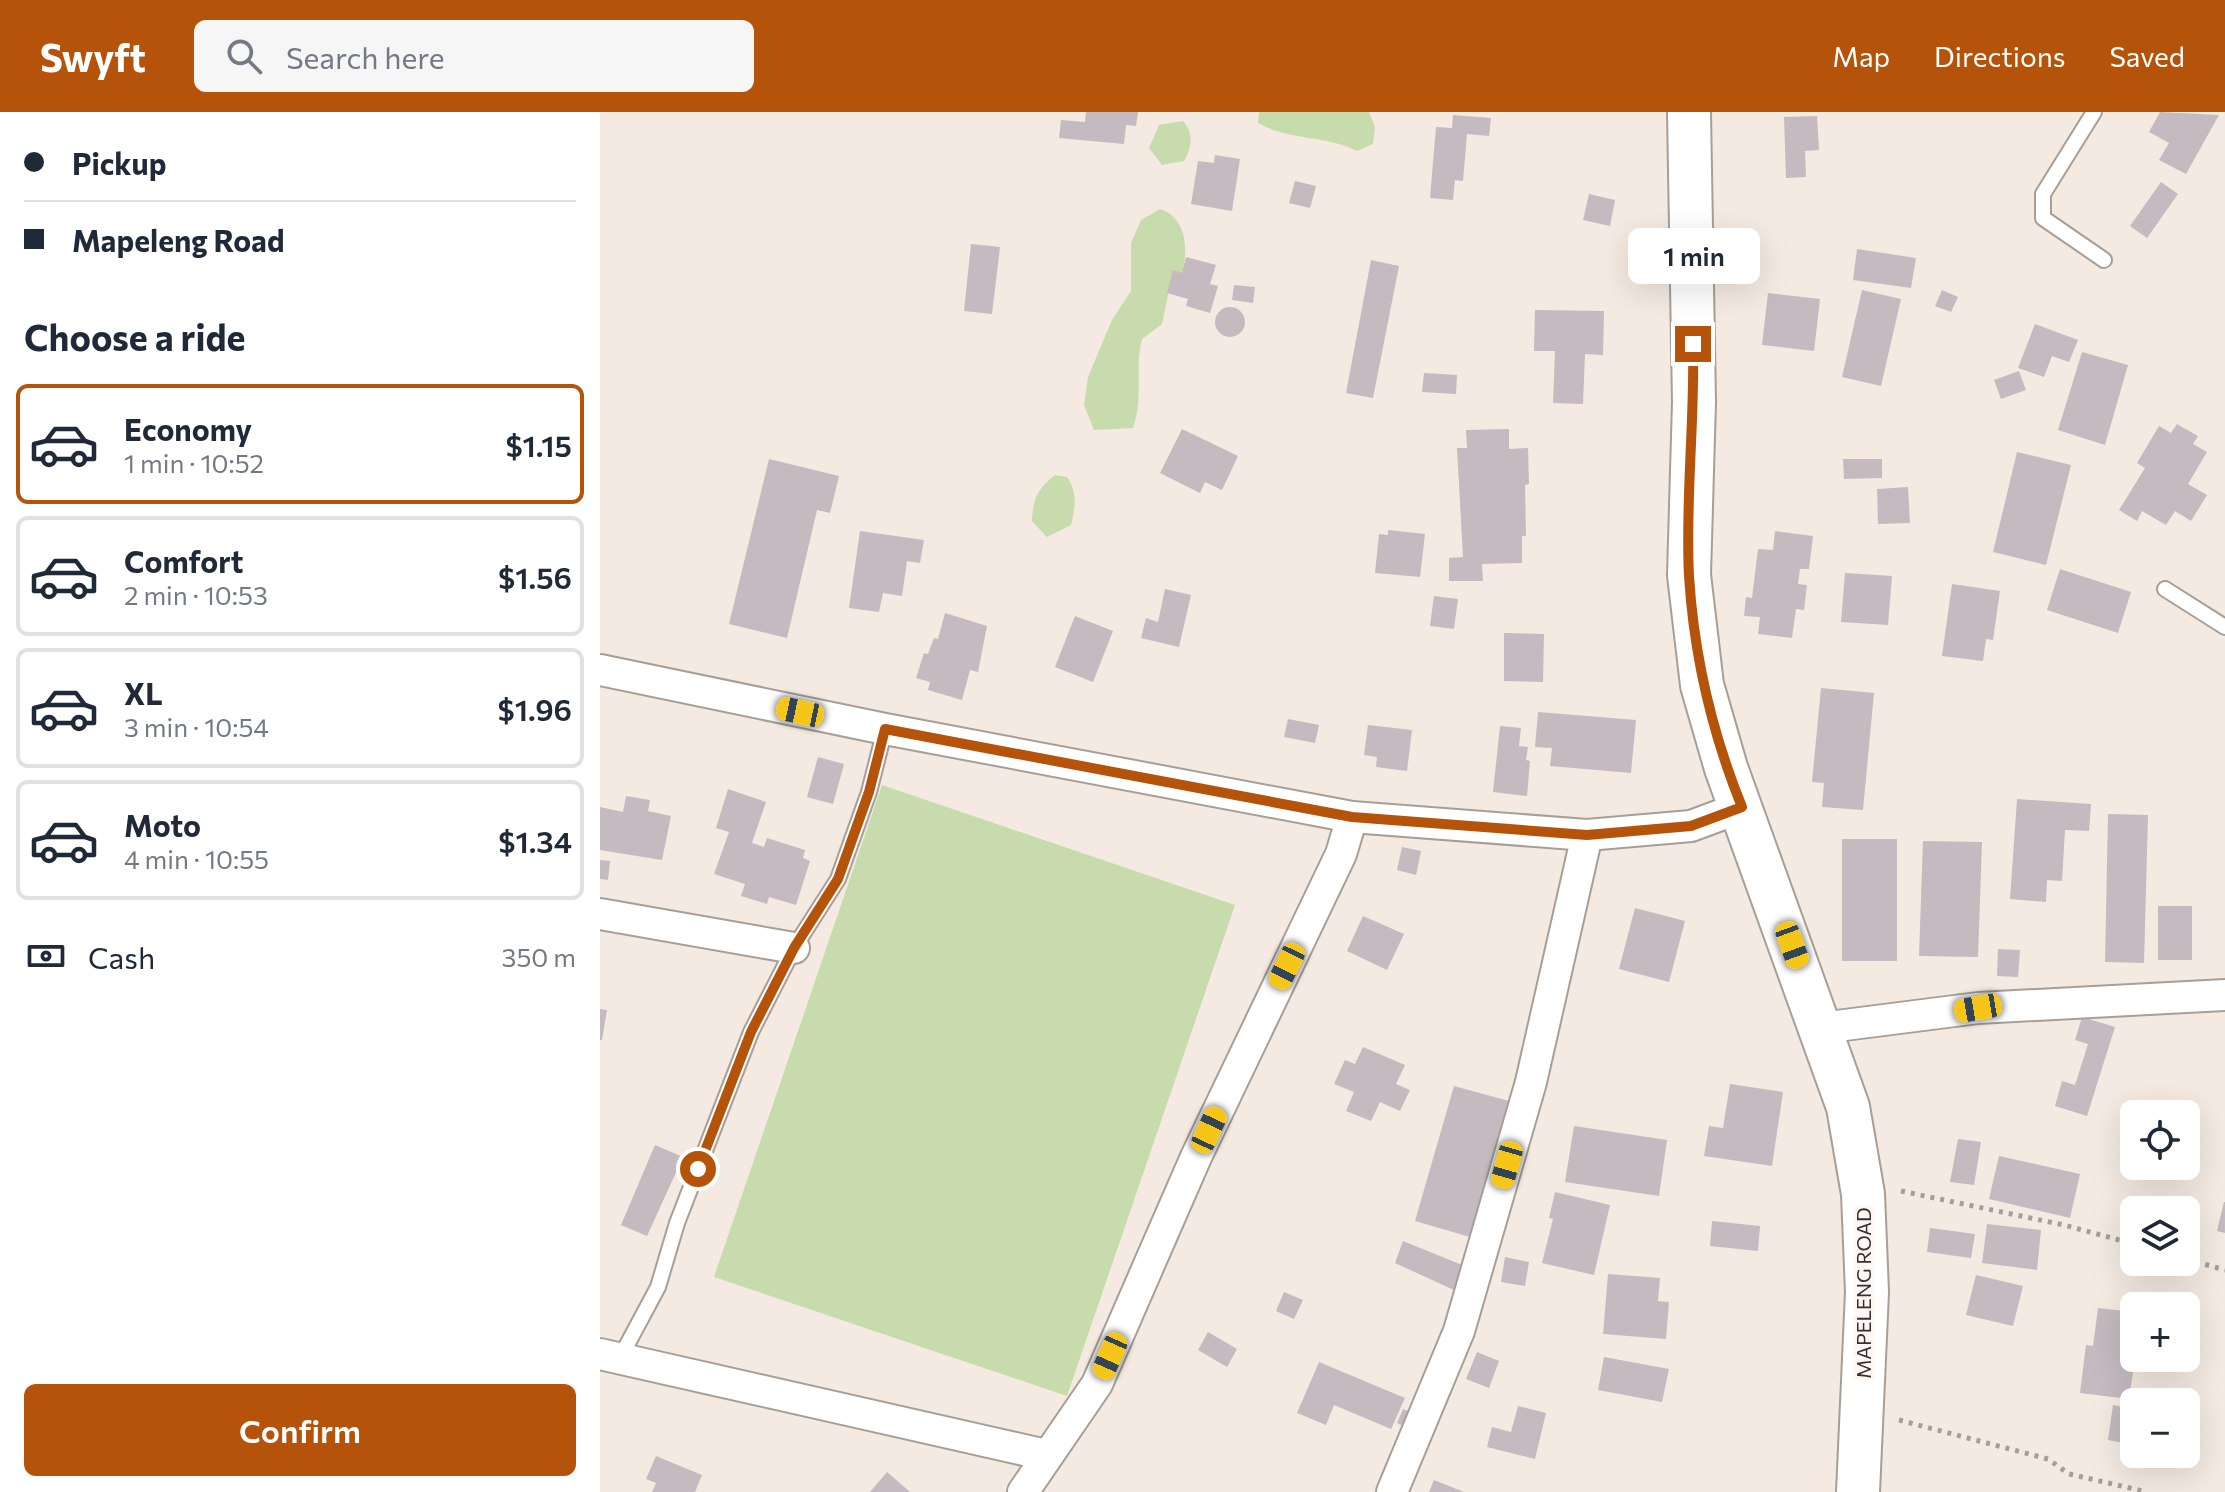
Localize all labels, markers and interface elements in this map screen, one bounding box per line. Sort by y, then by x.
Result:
search box [194,20,754,92]
text: Swyft [40,33,146,80]
icon: search [222,34,266,78]
text: Search here [286,38,445,75]
text: Map [1832,39,1890,73]
text: Directions [1934,39,2065,73]
text: Saved [2109,39,2185,73]
text: Pickup [72,144,166,181]
text: Mapeleng Road [72,221,284,258]
callout: 1 min [1627,228,1759,284]
text: 1 min [1663,240,1725,271]
text: Choose a ride [24,314,245,358]
route end [1675,326,1711,362]
icon: car [28,408,100,480]
text: Economy [124,410,252,447]
text: $1.15 [505,426,572,463]
text: 1 min · 10:52 [124,447,264,478]
icon: car [28,540,100,612]
text: Comfort [124,542,243,579]
text: $1.56 [498,558,572,595]
text: 2 min · 10:53 [124,579,268,610]
icon: car [28,672,100,744]
text: XL [124,674,163,711]
text: $1.96 [498,690,572,727]
car [774,695,826,729]
text: 3 min · 10:54 [124,711,269,742]
icon: car [28,804,100,876]
text: Moto [124,806,201,843]
text: $1.34 [498,822,572,859]
text: 4 min · 10:55 [124,843,269,874]
car [1773,918,1811,972]
icon: cash [24,934,68,978]
text: Cash [88,938,155,975]
car [1266,939,1308,993]
text: 350 m [502,941,576,972]
car [1952,992,2004,1024]
map controls [2120,1100,2200,1468]
button: locate [2120,1100,2200,1180]
car [1188,1103,1230,1157]
car [1489,1139,1525,1191]
route start [680,1151,716,1187]
button: layers [2120,1196,2200,1276]
street label: MAPELENG ROAD [1851,1207,1875,1379]
button: + [2120,1292,2200,1372]
car [1089,1329,1131,1383]
button: Confirm [24,1384,576,1476]
button: − [2120,1388,2200,1468]

